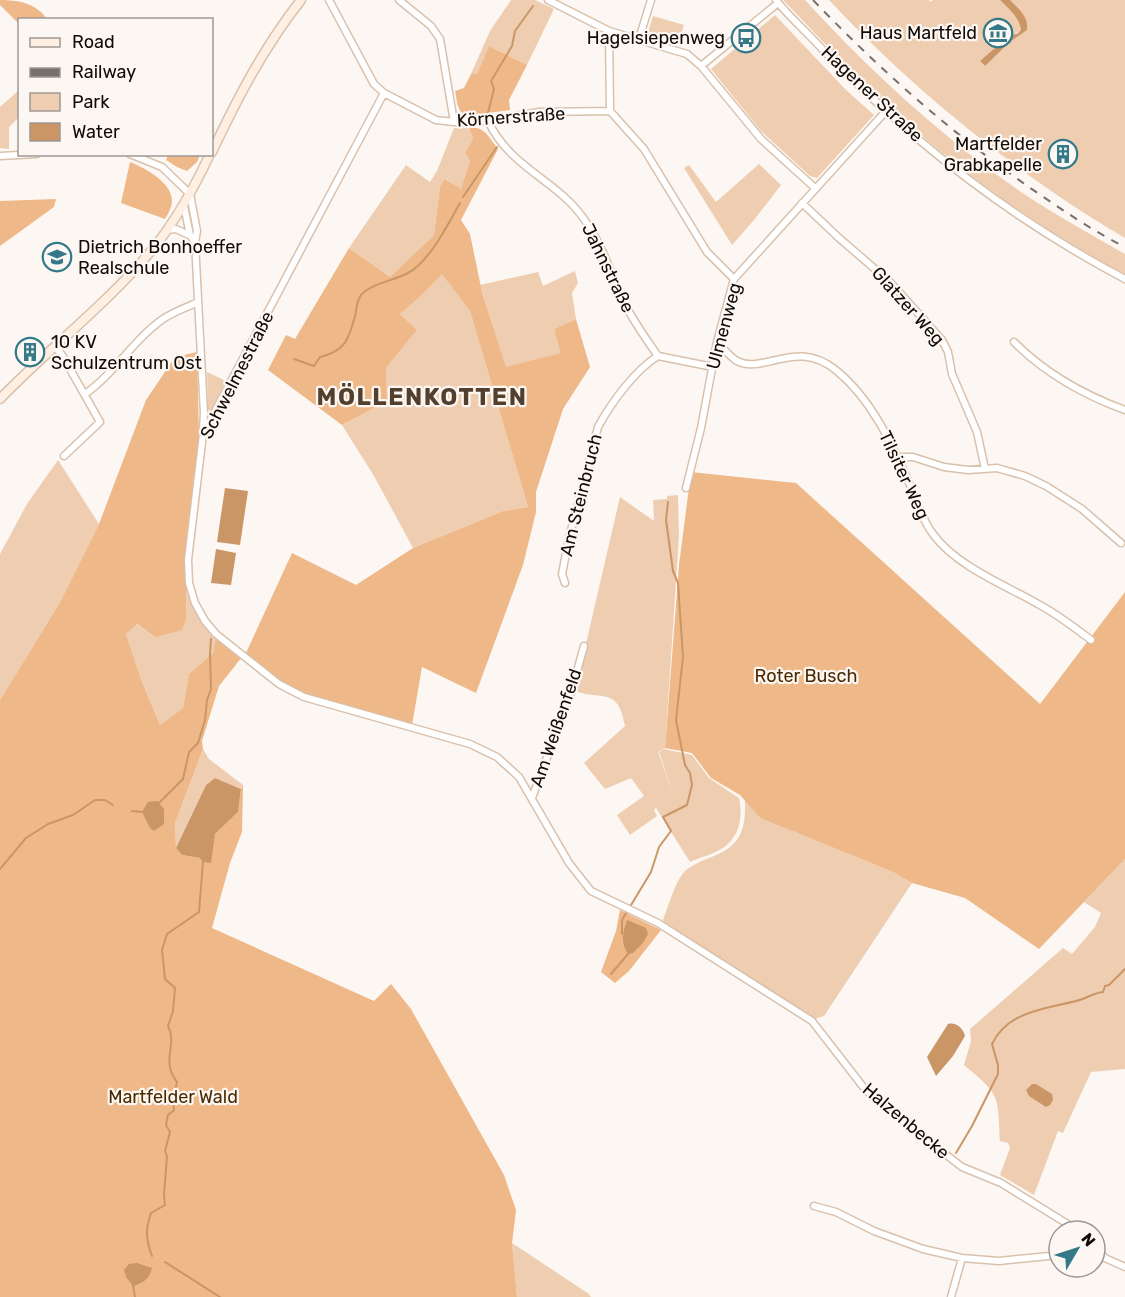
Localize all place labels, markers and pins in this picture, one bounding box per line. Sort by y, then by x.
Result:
museum icon: Haus Martfeld [982,17,1014,49]
bus stop icon: Hagelsiepenweg [730,22,762,54]
place label: Haus Martfeld [860,22,977,44]
place label: Hagelsiepenweg [587,27,725,49]
place label: Martfelder Grabkapelle [944,133,1042,176]
building icon: Martfelder Grabkapelle [1047,138,1079,170]
place label: Dietrich Bonhoeffer Realschule [78,236,242,279]
school or university icon: Dietrich Bonhoeffer Realschule [41,241,73,273]
place label: 10 KV Schulzentrum Ost [51,331,202,374]
building icon: 10 KV Schulzentrum Ost [14,336,46,368]

